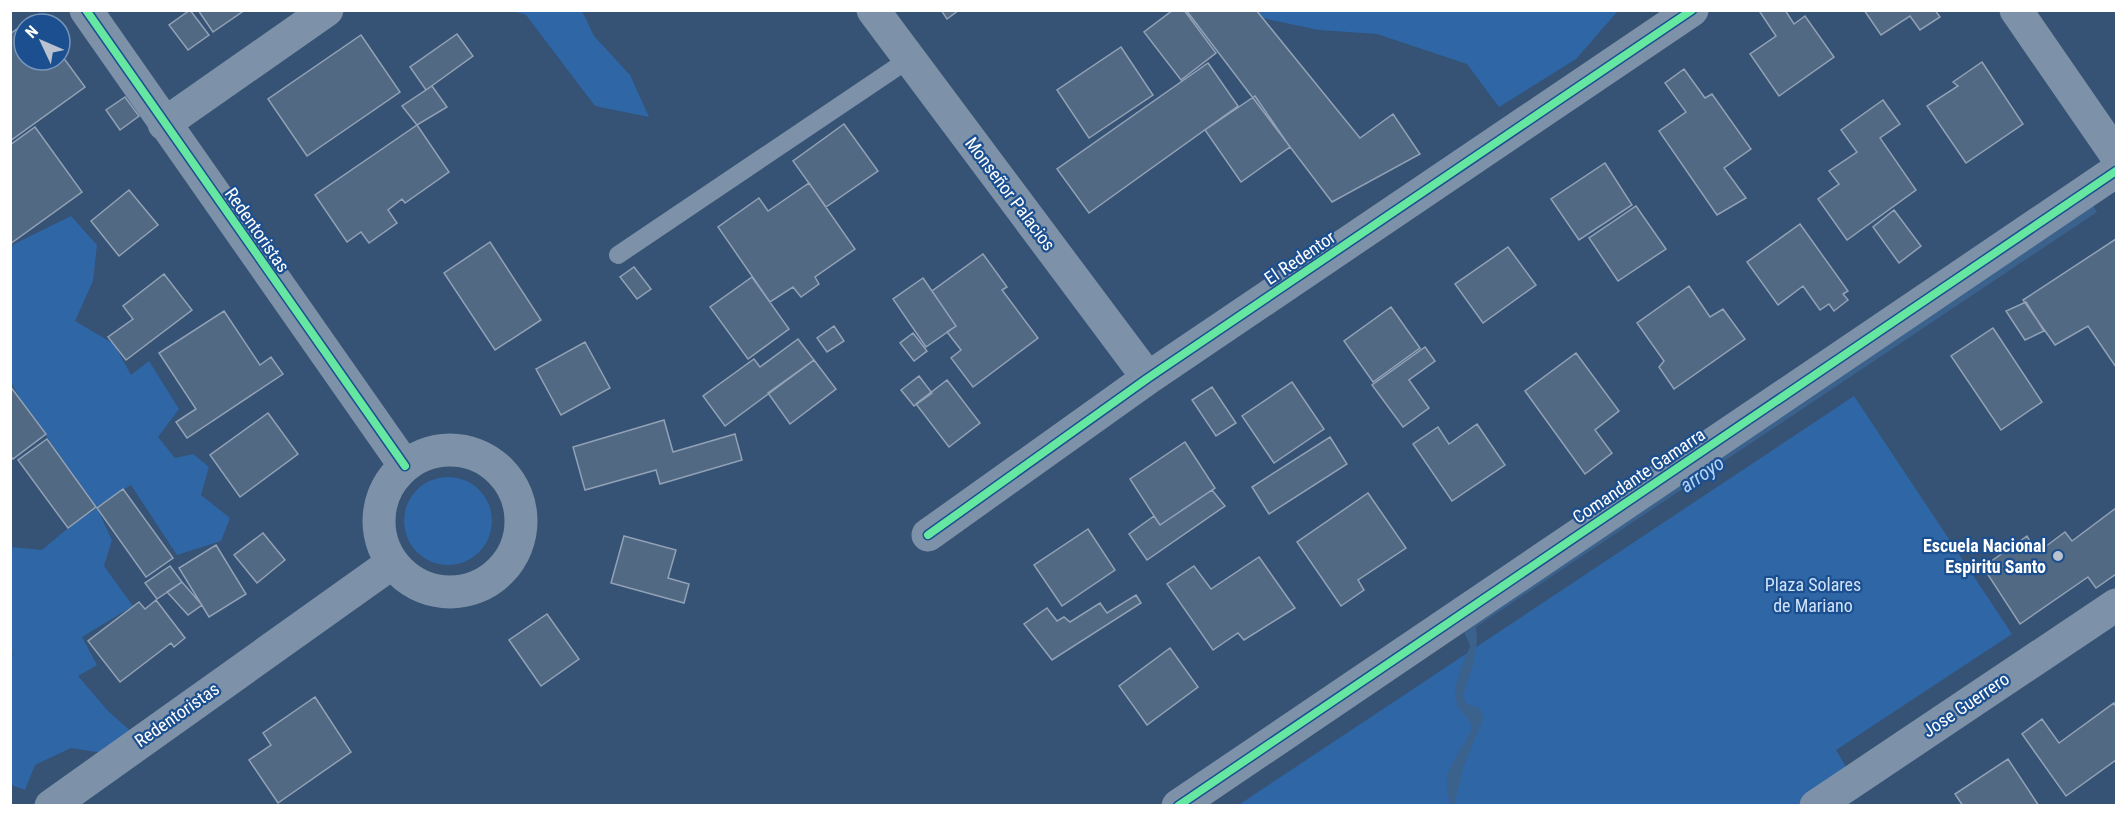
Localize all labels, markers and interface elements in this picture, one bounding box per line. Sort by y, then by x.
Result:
north arrow [12,12,72,72]
text: N [21,22,42,42]
street label: Monseñor Palacios [961,133,1060,254]
street label: Redentoristas [221,183,294,276]
street label: El Redentor [1260,226,1340,289]
street label: Comandante Gamarra [1569,424,1709,528]
water label: arroyo [1675,451,1729,497]
place label: Escuela Nacional Espiritu Santo [1923,535,2046,577]
marker: Escuela Nacional Espiritu Santo [2051,549,2065,563]
park label: Plaza Solares de Mariano [1765,574,1861,616]
street label: Jose Guerrero [1918,668,2013,741]
street label: Redentoristas [130,678,223,751]

